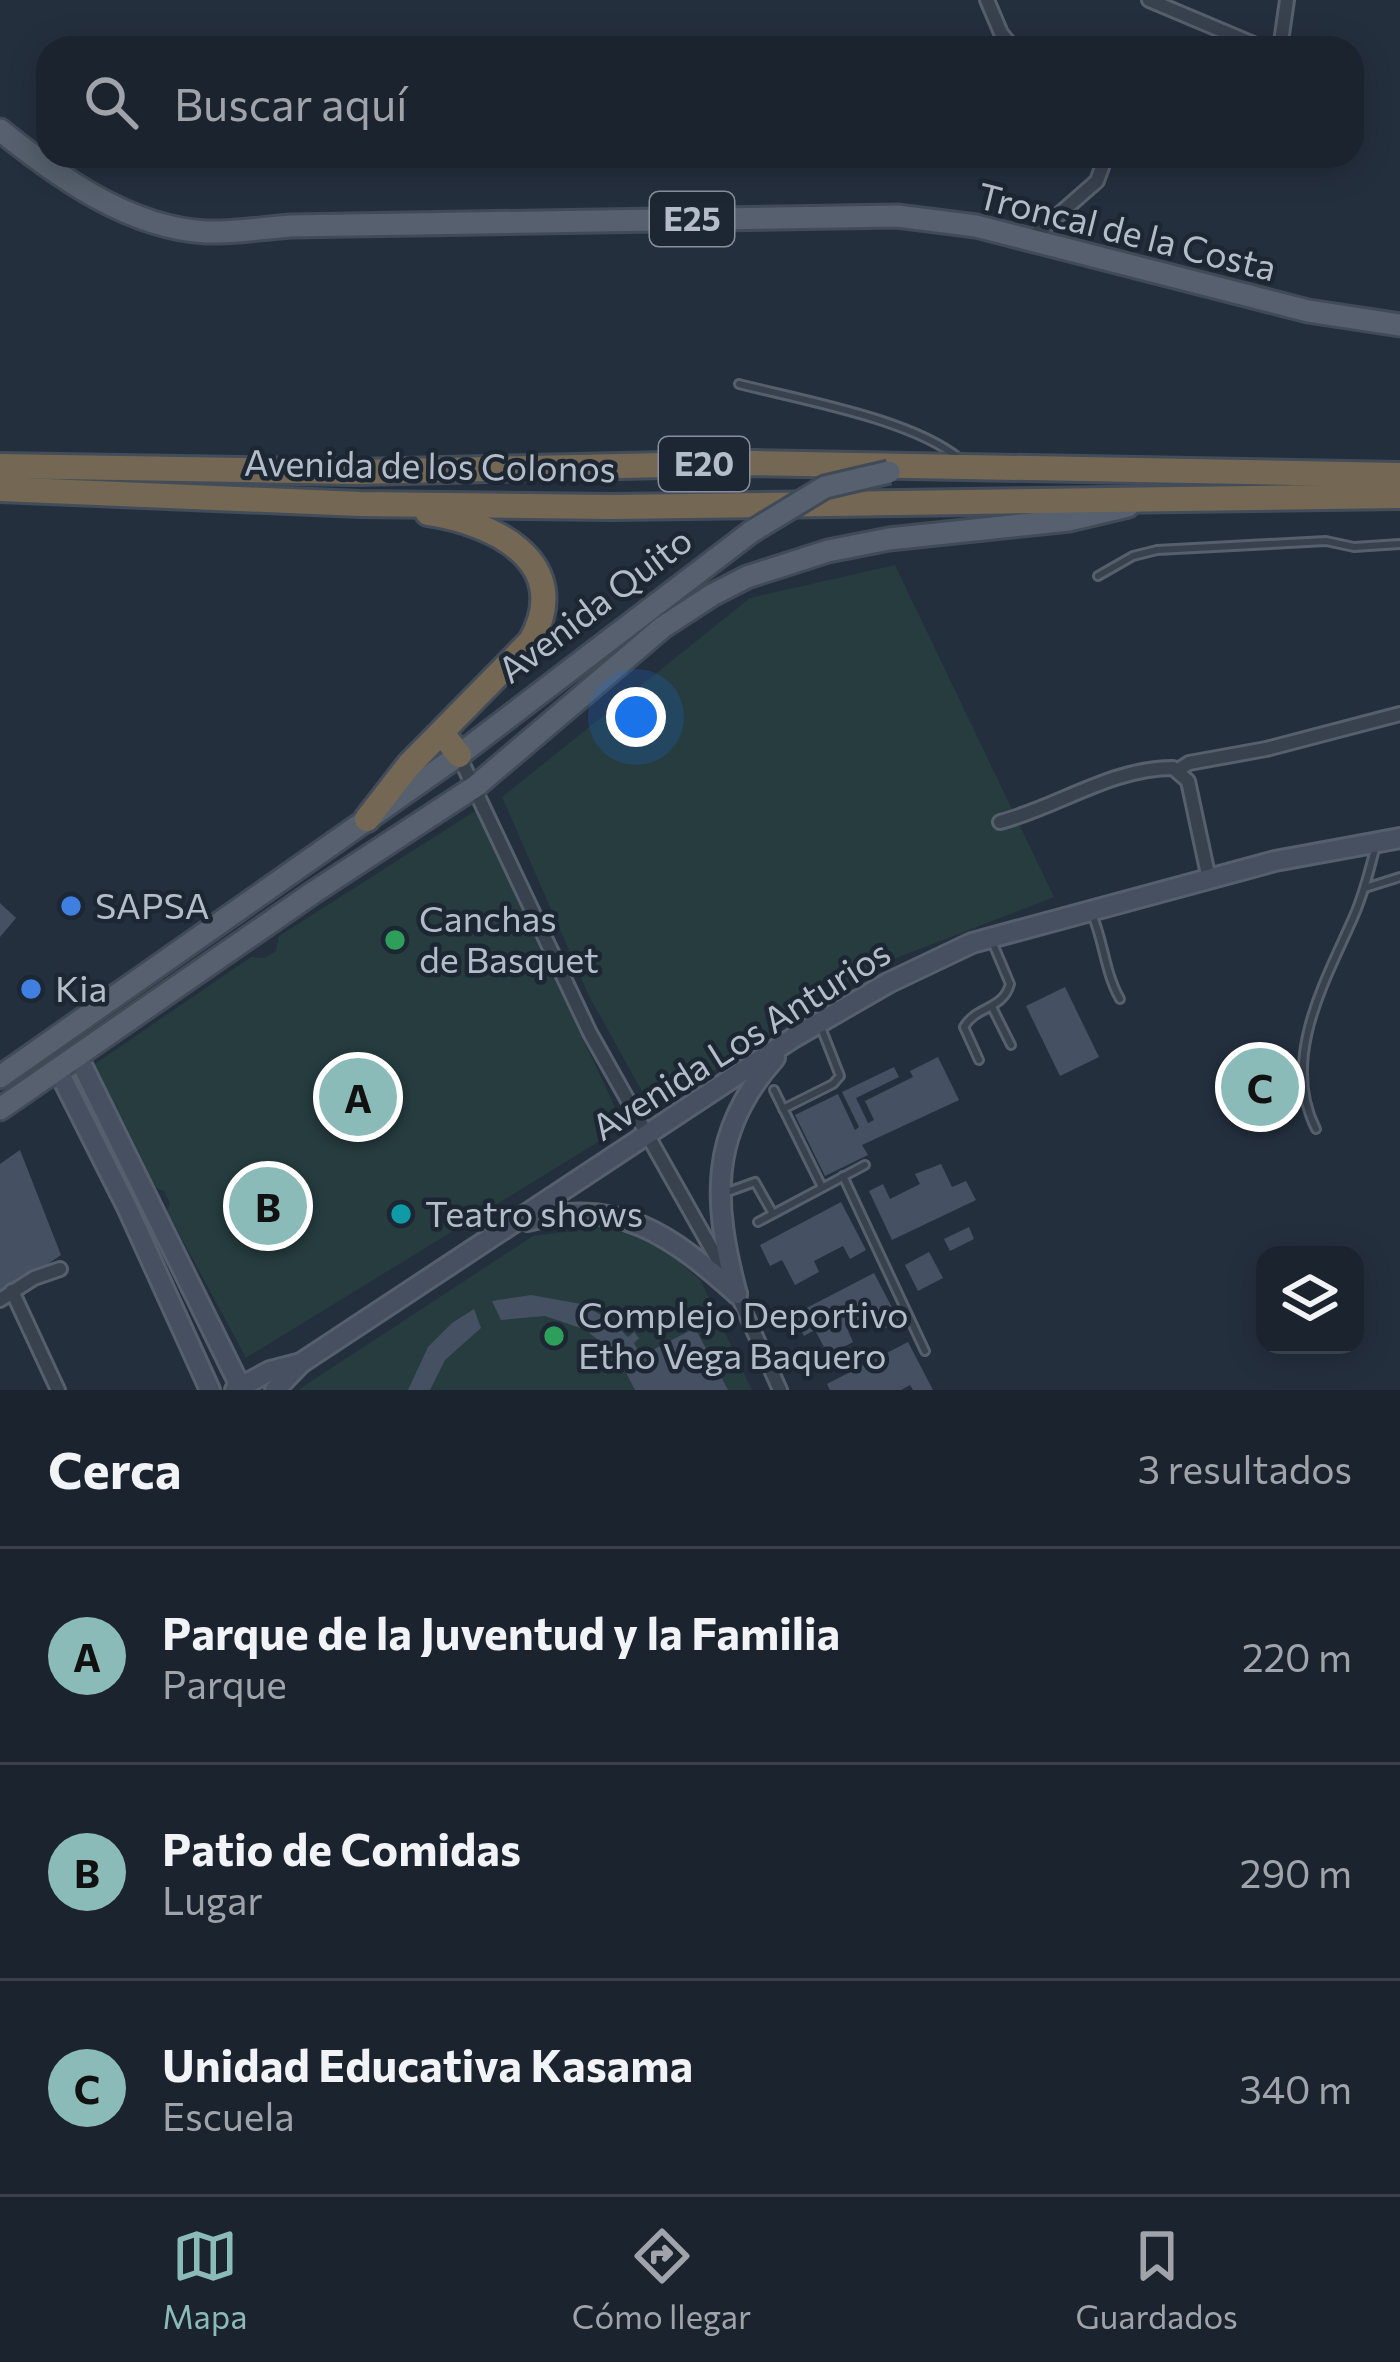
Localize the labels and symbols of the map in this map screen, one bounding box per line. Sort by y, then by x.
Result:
street label: Troncal de la Costa [974,172,1281,288]
road number: E25 [650,192,734,246]
road number: E20 [659,437,749,491]
street label: Avenida de los Colonos [244,439,616,489]
street label: Avenida Quito [488,516,699,691]
your location [606,687,666,747]
place label: SAPSA [95,882,210,926]
marker: SAPSA [58,893,84,919]
place label: Canchas de Basquet [419,895,599,980]
marker: Canchas de Basquet [382,927,408,953]
street label: Avenida Los Anturios [583,929,897,1148]
place label: Kia [55,965,107,1009]
marker: Kia [18,976,44,1002]
pin: C [1221,1042,1299,1132]
pin: A [319,1052,397,1142]
pin: B [229,1161,307,1251]
place label: Teatro shows [425,1190,643,1234]
marker: Teatro shows [388,1201,414,1227]
place label: Complejo Deportivo Etho Vega Baquero [578,1291,909,1376]
marker: Complejo Deportivo Etho Vega Baquero [541,1323,567,1349]

